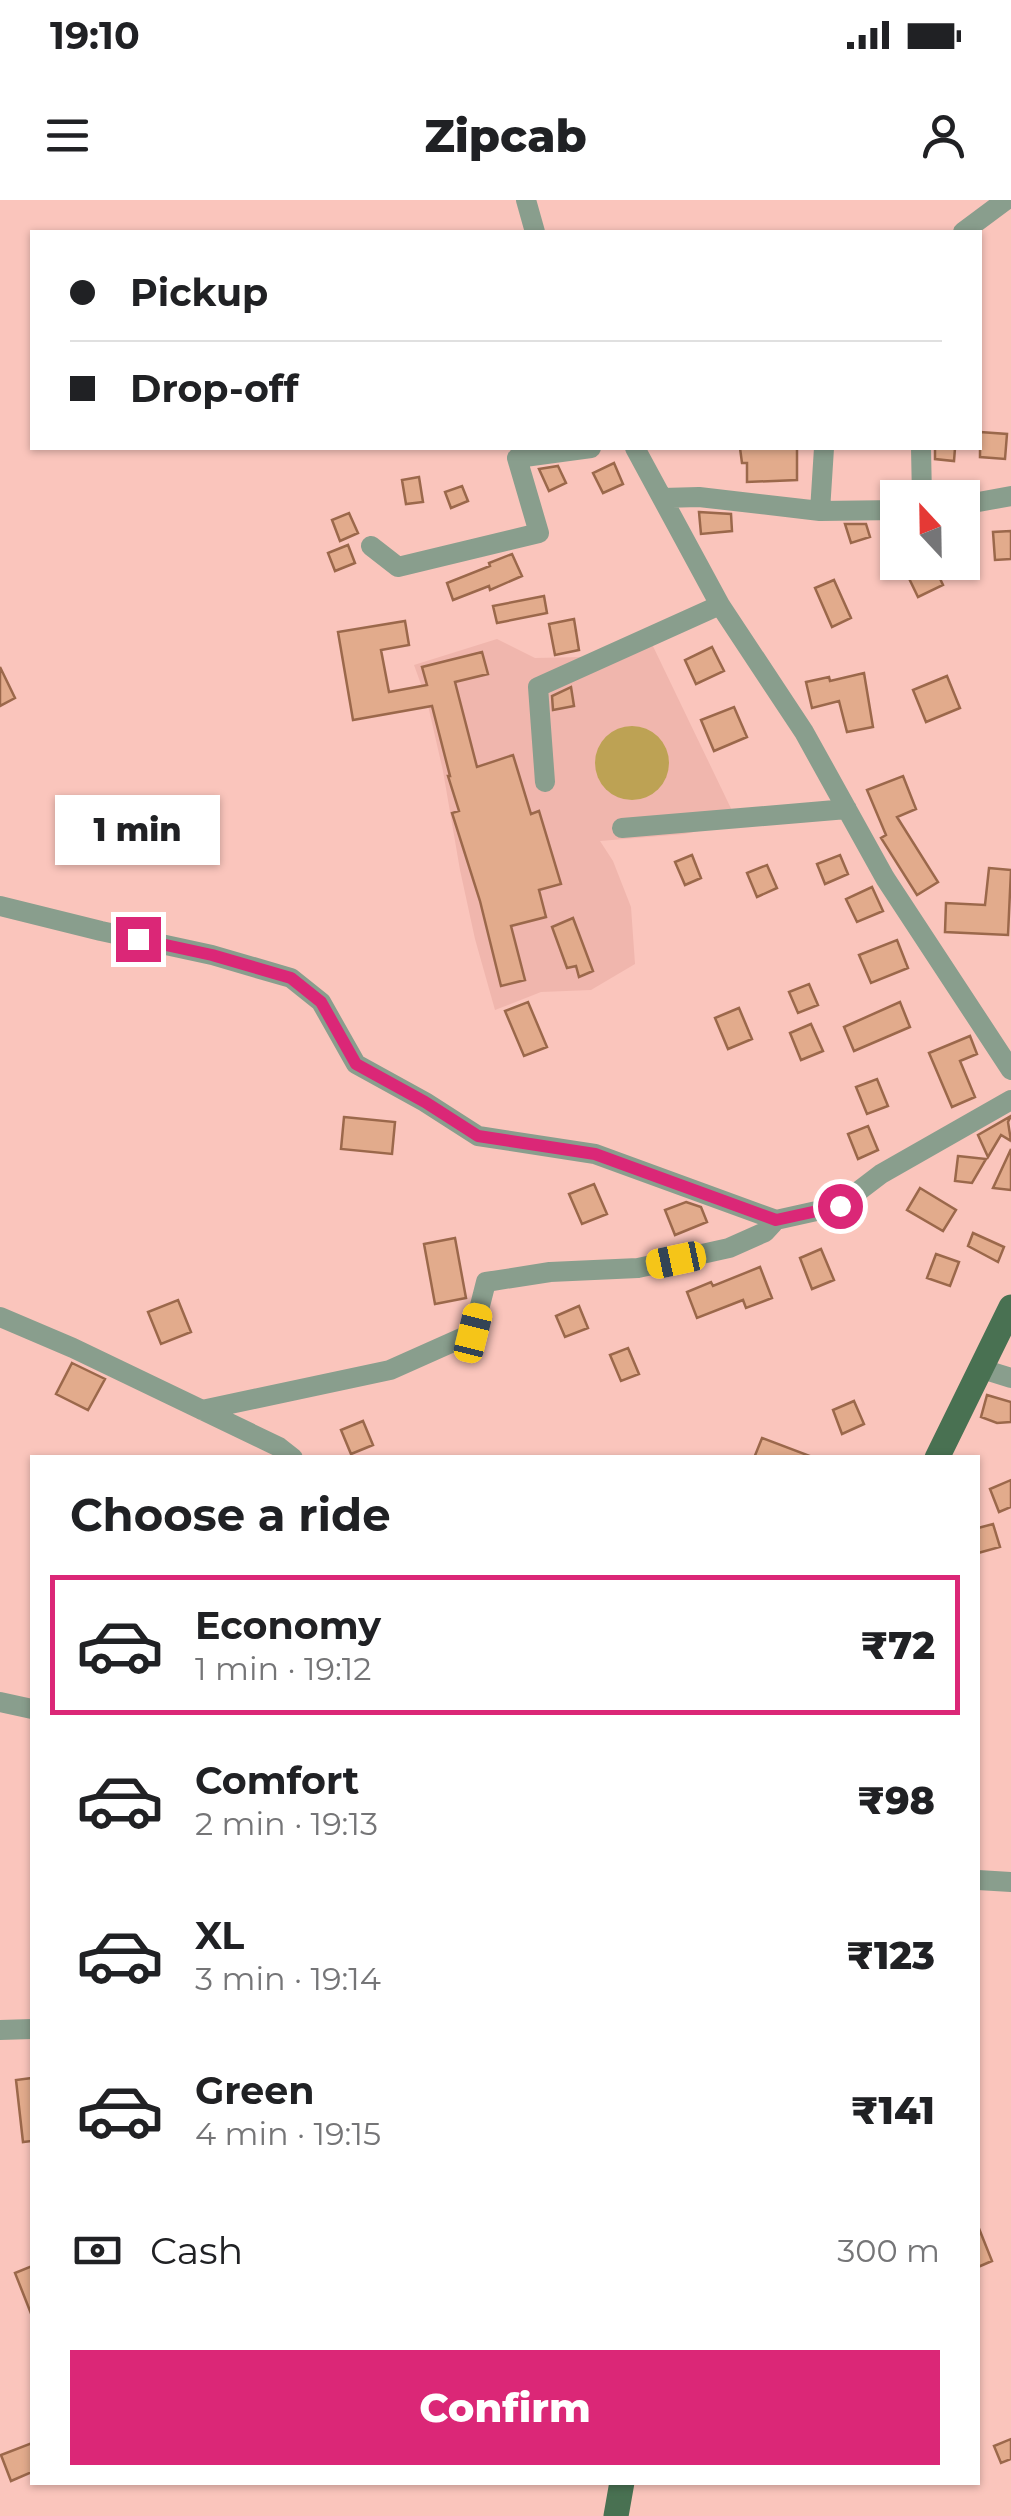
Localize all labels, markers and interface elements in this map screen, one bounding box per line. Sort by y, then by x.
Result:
text: 19:10 [50,12,140,59]
icon: menu [40,108,95,163]
text: Zipcab [424,108,587,163]
icon: person [916,108,971,163]
text: Pickup [130,269,268,316]
text: Drop-off [130,365,299,412]
north arrow [880,480,980,580]
map controls [880,480,980,580]
callout: 1 min [56,794,220,864]
text: 1 min [93,810,182,849]
route end [116,917,161,962]
route start [818,1184,863,1229]
car [644,1239,708,1281]
car [451,1300,495,1366]
text: Choose a ride [70,1487,391,1542]
icon: car [75,1600,165,1690]
text: Economy [195,1602,381,1649]
text: ₹72 [861,1622,935,1669]
text: 1 min · 19:12 [195,1649,372,1688]
icon: car [75,1755,165,1845]
text: Comfort [195,1757,359,1804]
text: ₹98 [857,1777,935,1824]
text: 2 min · 19:13 [195,1804,378,1843]
icon: car [75,1910,165,2000]
text: XL [195,1912,244,1959]
text: ₹123 [846,1932,935,1979]
text: 3 min · 19:14 [195,1959,381,1998]
icon: car [75,2065,165,2155]
text: Green [195,2067,315,2114]
text: ₹141 [851,2087,935,2134]
text: 4 min · 19:15 [195,2114,381,2153]
icon: cash [70,2223,125,2278]
text: Cash [150,2227,243,2274]
text: 300 m [837,2231,940,2270]
button: Confirm [70,2350,940,2465]

